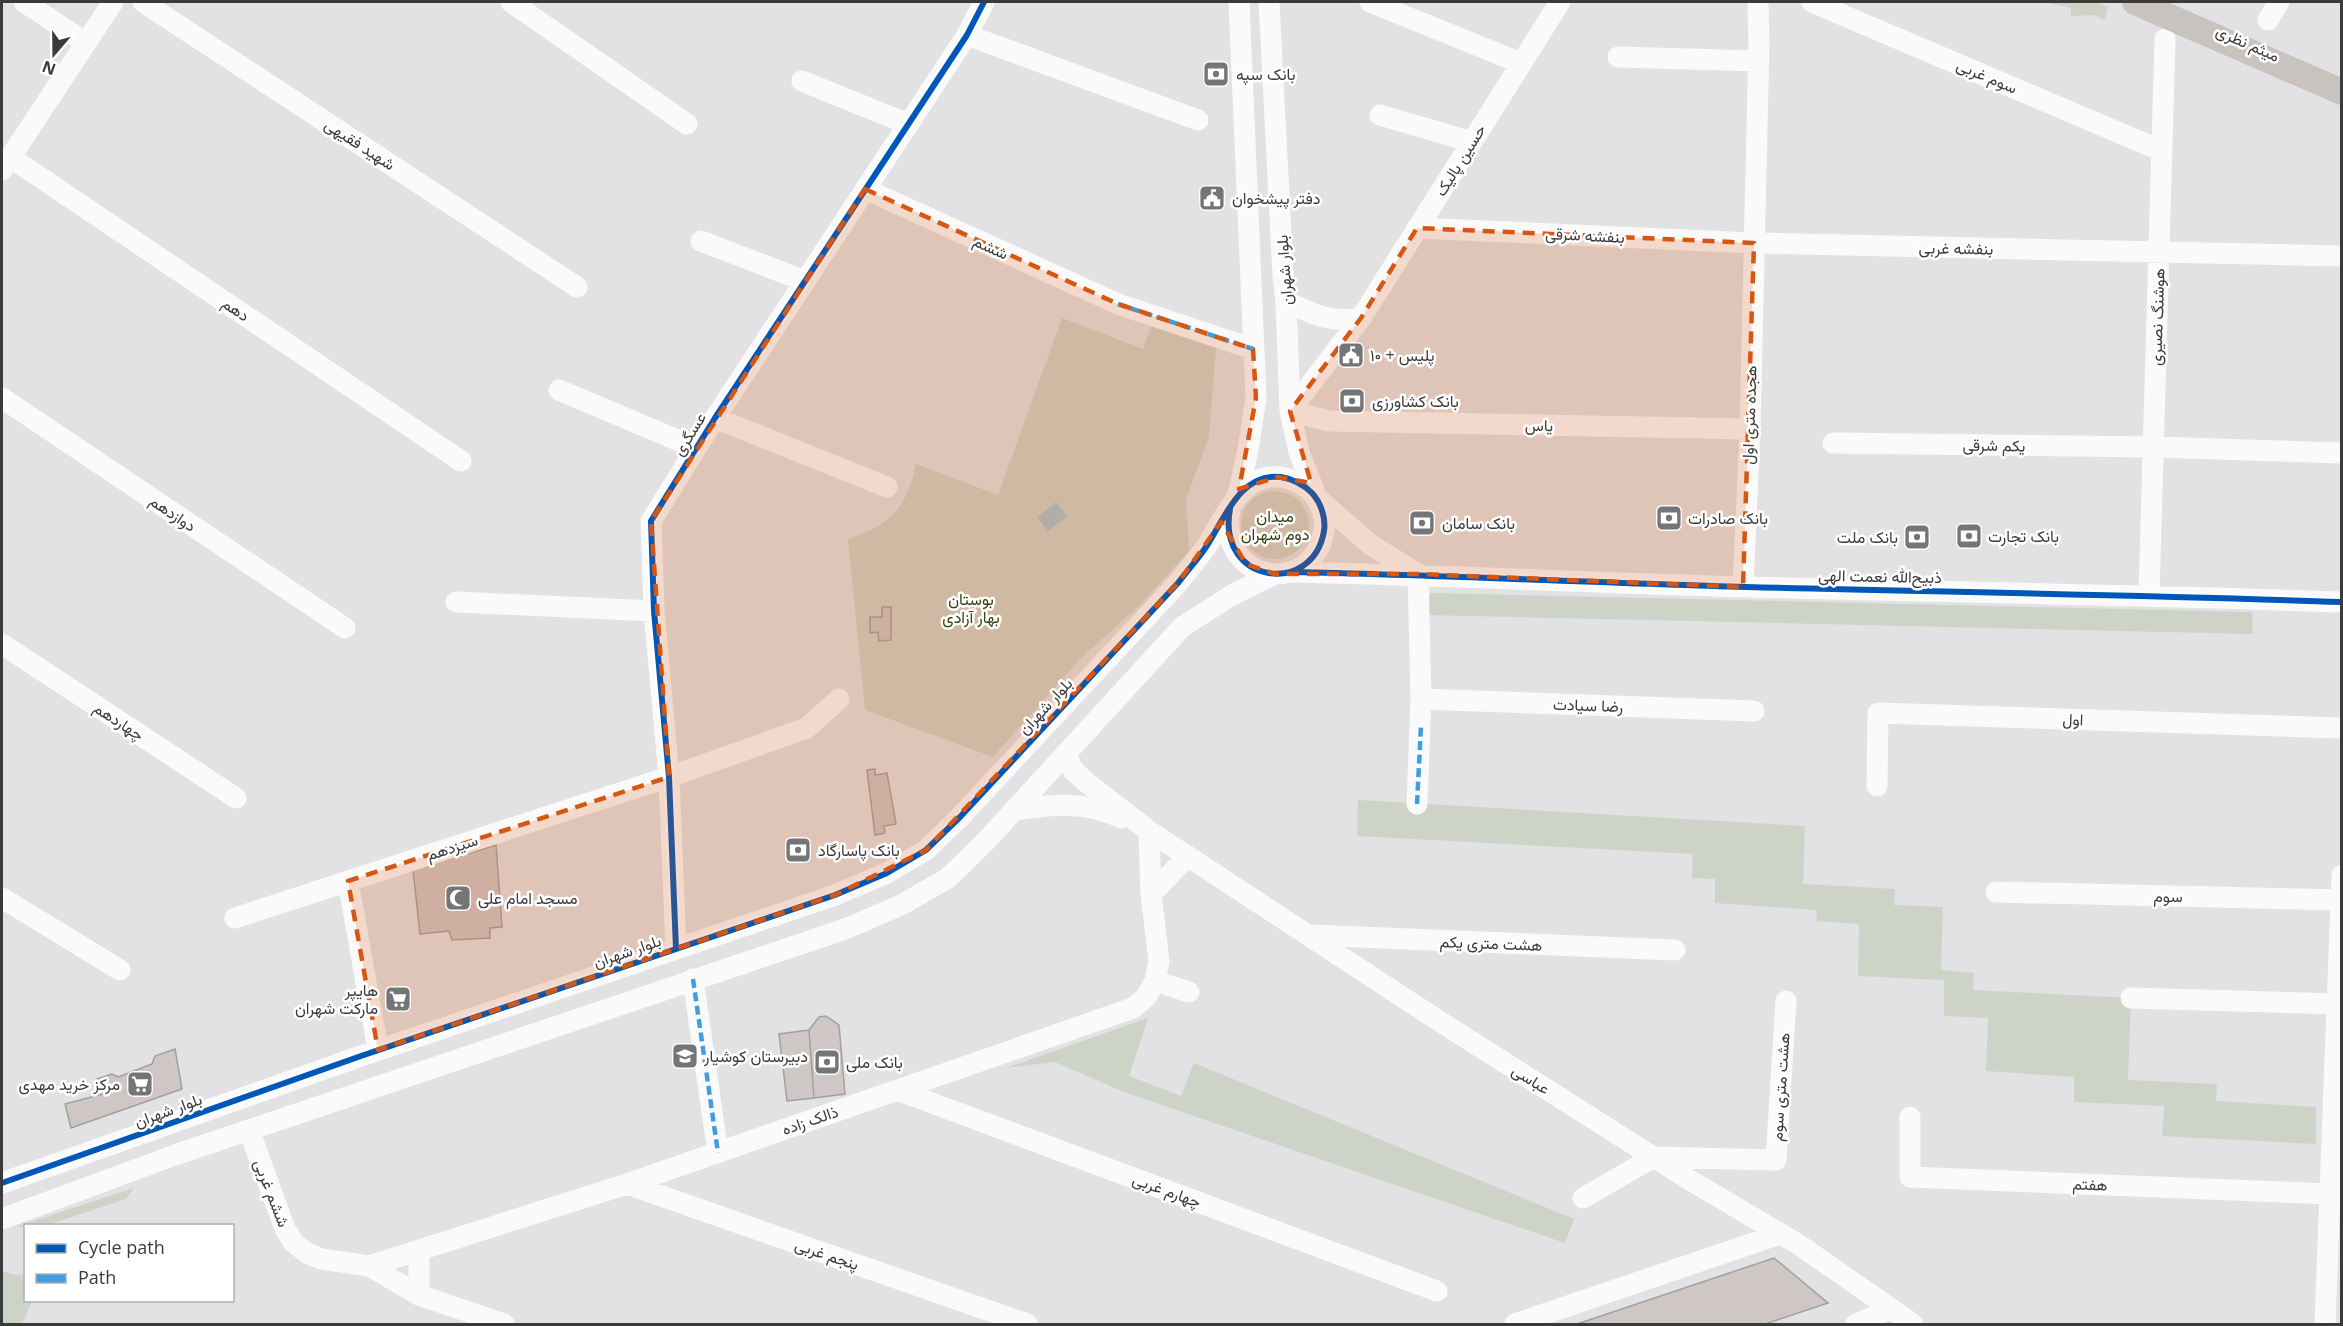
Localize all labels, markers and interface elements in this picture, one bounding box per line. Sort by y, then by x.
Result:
street label: میثم نظری [2213,19,2283,67]
north arrow [24,24,84,84]
street label: سوم غربی [1953,53,2021,99]
text: N [39,56,59,81]
bank icon: بانک سپه [1201,59,1231,89]
place label: بانک سپه [1236,63,1295,86]
street label: شهید فقیهی [320,113,400,175]
street label: حسین پالیک [1429,120,1492,201]
public building icon: دفتر پیشخوان [1197,183,1227,213]
place label: دفتر پیشخوان [1232,187,1320,210]
street label: بنفشه شرقی [1545,222,1625,248]
street label: ششم [970,230,1012,264]
street label: بلوار شهران [1271,234,1297,306]
street label: بنفشه غربی [1918,236,1994,260]
street label: هوشنگ نصیری [2144,268,2170,366]
street label: دهم [218,292,254,326]
public building icon: پلیس + ۱۰ [1336,340,1366,370]
place label: پلیس + ۱۰ [1370,344,1435,367]
street label: هجده متری اول [1736,365,1762,465]
bank icon: بانک کشاورزی [1337,386,1367,416]
place label: بانک کشاورزی [1372,390,1459,412]
street label: عسگری [667,408,711,460]
street label: یاس [1525,414,1553,436]
street label: یکم شرقی [1962,433,2026,457]
street label: دوازدهم [145,489,201,537]
bank icon: بانک صادرات [1654,503,1684,533]
park label: میدان دوم شهران [1241,505,1309,545]
place label: بانک صادرات [1688,507,1768,529]
bank icon: بانک سامان [1407,508,1437,538]
place label: بانک سامان [1442,512,1515,534]
bank icon: بانک تجارت [1954,521,1984,551]
bank icon: بانک ملت [1902,522,1932,552]
place label: بانک تجارت [1988,525,2059,547]
place label: بانک ملت [1837,526,1898,548]
street label: ذبیح‌الله نعمت الهی [1818,564,1942,589]
park label: بوستان بهار آزادی [942,588,1000,628]
street label: بلوار شهران [1013,673,1077,739]
street label: رضا سیادت [1553,693,1623,717]
street label: چهاردهم [89,697,149,746]
street label: اول [2062,708,2084,730]
street label: سیزدهم [423,828,481,866]
bank icon: بانک پاسارگاد [783,835,813,865]
place label: بانک پاسارگاد [818,839,900,862]
mosque icon: مسجد امام علی [443,883,473,913]
street label: سوم [2153,885,2183,907]
place label: مسجد امام علی [478,887,578,909]
street label: بلوار شهران [590,929,664,973]
street label: هشت متری یکم [1439,930,1543,956]
place label: هایپر مارکت شهران [295,979,378,1019]
supermarket icon: هایپر مارکت شهران [383,984,413,1014]
street label: هشت متری سوم [1765,1032,1795,1142]
school or university icon: دبیرستان کوشیار [670,1041,700,1071]
place label: دبیرستان کوشیار [703,1045,808,1067]
bank icon: بانک ملی [812,1047,842,1077]
place label: بانک ملی [846,1051,903,1073]
street label: عباسی [1508,1059,1554,1099]
supermarket icon: مرکز خرید مهدی [125,1069,155,1099]
place label: مرکز خرید مهدی [18,1073,120,1095]
street label: بلوار شهران [131,1088,205,1132]
street label: ذالک زاده [779,1100,841,1140]
street label: ششم غربی [249,1156,295,1230]
street label: چهارم غربی [1129,1167,1205,1214]
street label: هفتم [2072,1172,2108,1196]
legend [24,1224,234,1302]
street label: پنجم غربی [792,1233,862,1276]
text: Cycle path [78,1235,165,1259]
text: Path [78,1265,116,1289]

